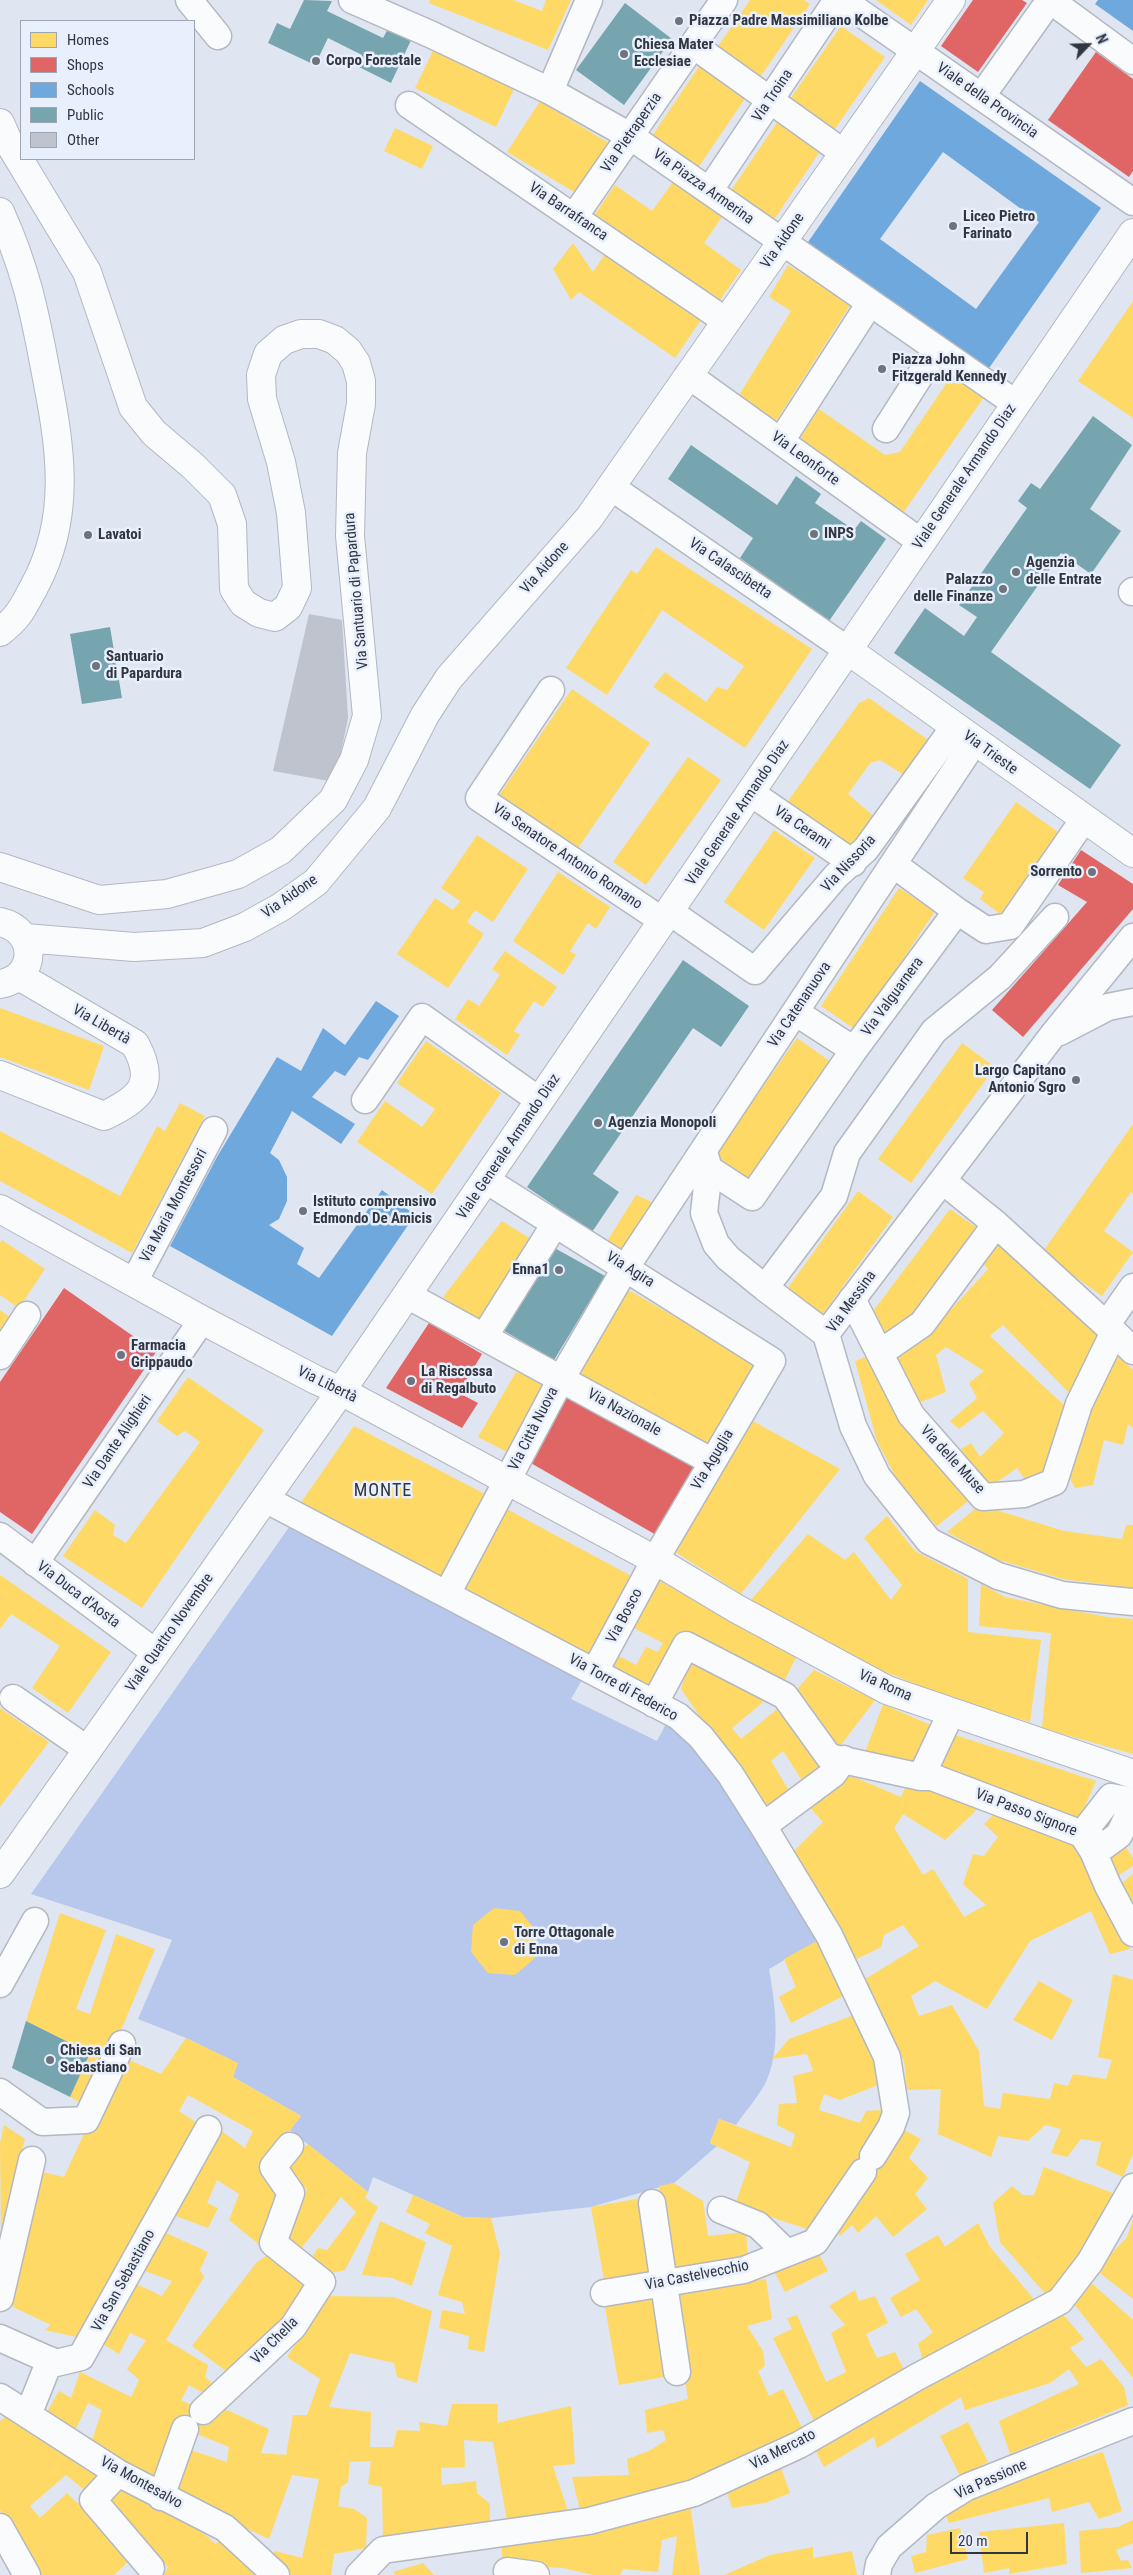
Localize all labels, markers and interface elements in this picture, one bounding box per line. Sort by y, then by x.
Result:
place label: Piazza Padre Massimiliano Kolbe [689,12,888,30]
marker: Piazza Padre Massimiliano Kolbe [673,15,685,27]
legend [20,20,195,160]
north arrow [1063,20,1113,70]
text: Homes [67,31,109,49]
text: N [1093,32,1111,46]
place label: Chiesa Mater Ecclesiae [634,36,713,71]
marker: Chiesa Mater Ecclesiae [618,48,630,60]
place label: Corpo Forestale [326,52,421,70]
marker: Corpo Forestale [310,55,322,67]
text: Shops [67,56,104,74]
street label: Viale della Provincia [933,59,1041,143]
street label: Via Troina [749,66,797,126]
text: Schools [67,81,114,99]
street label: Via Pietraperzia [598,90,666,176]
text: Public [67,106,104,124]
text: Other [67,131,99,149]
street label: Via Piazza Armerina [649,145,757,229]
street label: Via Barrafranca [525,179,611,245]
place label: Liceo Pietro Farinato [963,208,1035,243]
street label: Via Aidone [757,210,809,272]
marker: Liceo Pietro Farinato [947,220,959,232]
place label: Piazza John Fitzgerald Kennedy [892,351,1007,386]
marker: Piazza John Fitzgerald Kennedy [876,363,888,375]
street label: Viale Generale Armando Diaz [910,401,1020,553]
street label: Via Leonforte [767,428,843,490]
street label: Via Santuario di Papardura [341,512,373,670]
place label: INPS [824,525,854,543]
place label: Lavatoi [98,526,141,544]
marker: INPS [808,528,820,540]
marker: Lavatoi [82,529,94,541]
street label: Via Calascibetta [685,535,775,603]
street label: Via Aidone [517,538,573,598]
place label: Agenzia delle Entrate [1026,554,1102,589]
marker: Agenzia delle Entrate [1010,566,1022,578]
place label: Palazzo delle Finanze [914,571,993,606]
marker: Palazzo delle Finanze [997,583,1009,595]
place label: Santuario di Papardura [106,648,182,683]
marker: Santuario di Papardura [90,660,102,672]
street label: Via Trieste [959,727,1021,779]
street label: Viale Generale Armando Diaz [683,737,793,889]
street label: Via Senatore Antonio Romano [489,800,645,914]
street label: Via Cerami [770,803,834,853]
street label: Via Nissoria [818,832,880,896]
place label: Sorrento [1030,863,1082,881]
marker: Sorrento [1086,866,1098,878]
street label: Via Aidone [259,871,321,923]
street label: Via Valguarnera [858,954,928,1040]
street label: Via Catenanuova [765,959,835,1051]
street label: Via Libertà [69,1001,133,1049]
place label: Largo Capitano Antonio Sgro [975,1062,1066,1097]
street label: Viale Generale Armando Diaz [454,1071,564,1223]
marker: Largo Capitano Antonio Sgro [1070,1074,1082,1086]
place label: Agenzia Monopoli [608,1114,716,1132]
marker: Agenzia Monopoli [592,1117,604,1129]
street label: Via Maria Montessori [136,1146,212,1266]
place label: Istituto comprensivo Edmondo De Amicis [313,1193,436,1228]
marker: Istituto comprensivo Edmondo De Amicis [297,1205,309,1217]
street label: Via Agira [603,1248,657,1292]
place label: Enna1 [512,1261,549,1279]
marker: Enna1 [553,1264,565,1276]
street label: Via Messina [823,1267,881,1337]
place label: Farmacia Grippaudo [131,1337,193,1372]
marker: Farmacia Grippaudo [115,1349,127,1361]
street label: Via Libertà [294,1363,360,1407]
place label: La Riscossa di Regalbuto [421,1363,496,1398]
marker: La Riscossa di Regalbuto [405,1375,417,1387]
street label: Via Città Nuova [505,1384,563,1474]
street label: Via Nazionale [584,1385,664,1441]
street label: Via Dante Alighieri [80,1392,156,1492]
street label: Via delle Muse [916,1422,988,1498]
street label: Via Aguglia [688,1427,738,1493]
district label: MONTE [353,1480,413,1502]
street label: Via Duca d'Aosta [33,1558,123,1632]
street label: Viale Quattro Novembre [122,1570,218,1696]
street label: Via Bosco [603,1586,647,1646]
street label: Via Torre di Federico [565,1651,681,1725]
street label: Via Roma [856,1666,914,1706]
street label: Via Passo Signore [973,1785,1079,1841]
place label: Torre Ottagonale di Enna [514,1924,614,1959]
marker: Torre Ottagonale di Enna [498,1936,510,1948]
place label: Chiesa di San Sebastiano [60,2042,141,2077]
marker: Chiesa di San Sebastiano [44,2054,56,2066]
street label: Via San Sebastiano [88,2227,160,2335]
street label: Via Castelvecchio [644,2257,750,2295]
street label: Via Chella [248,2314,302,2368]
street label: Via Mercato [747,2426,819,2474]
street label: Via Montesalvo [97,2453,185,2513]
street label: Via Passione [952,2456,1030,2504]
scale bar [953,2522,1030,2554]
text: 20 m [958,2532,988,2550]

